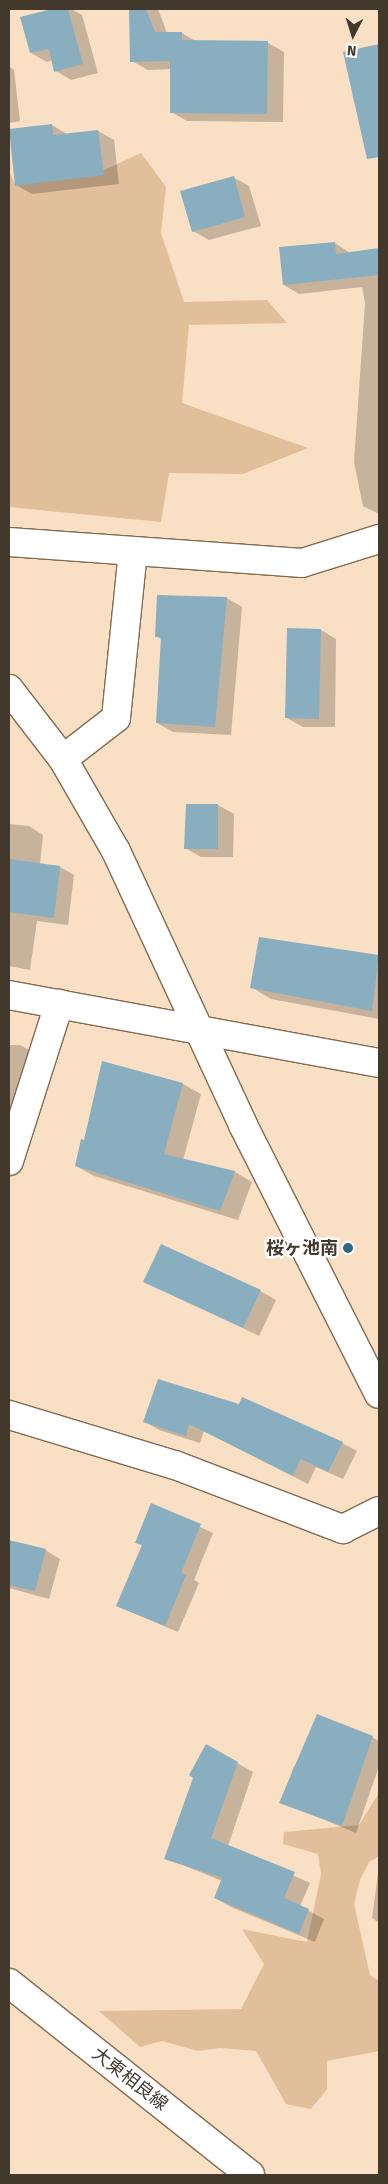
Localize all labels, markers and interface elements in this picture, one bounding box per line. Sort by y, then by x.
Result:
north arrow [328,10,378,60]
text: N [346,42,357,59]
place label: 桜ヶ池南 [266,1237,338,1259]
marker: 桜ヶ池南 [342,1242,354,1254]
street label: 大東相良線 [88,2043,172,2115]

